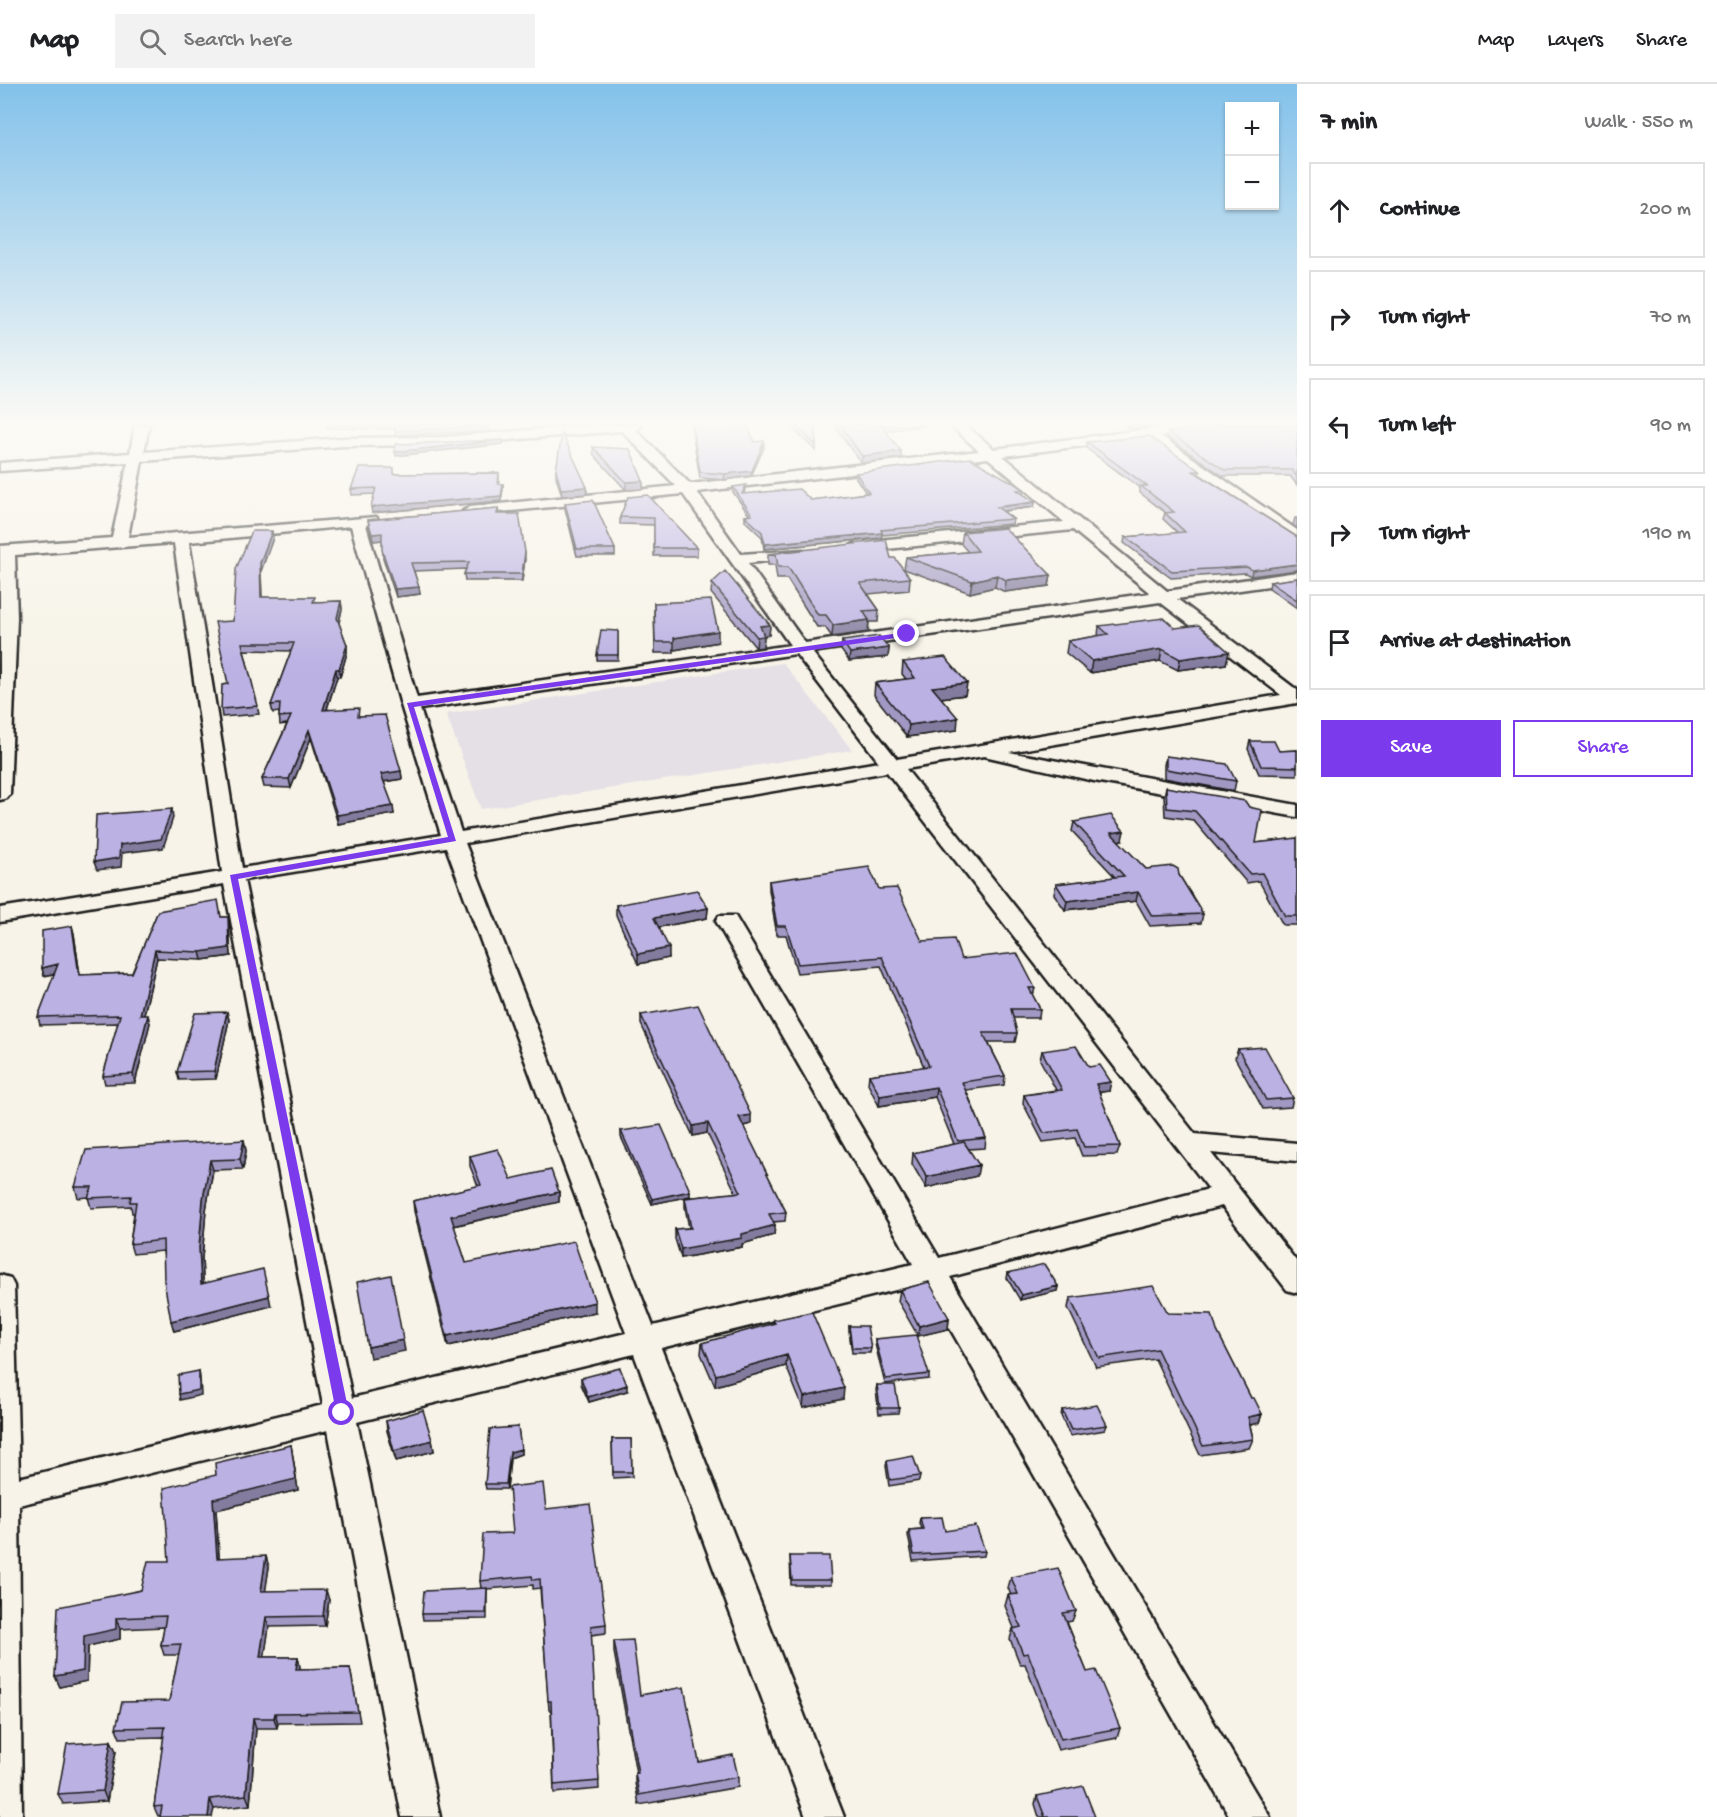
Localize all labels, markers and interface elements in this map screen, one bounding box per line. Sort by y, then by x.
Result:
search box [115,14,535,68]
text: Map [30,25,79,58]
icon: search [136,25,169,58]
text: Search here [184,28,292,54]
text: Map [1478,29,1514,54]
text: Layers [1547,29,1603,54]
text: Share [1636,29,1687,54]
map controls [1225,102,1279,210]
button: + [1225,102,1279,156]
text: 7 min [1321,108,1377,139]
text: Walk · 550 m [1584,112,1693,135]
button: − [1225,156,1279,210]
icon: ahead [1323,194,1356,227]
text: Continue [1380,197,1460,223]
text: 200 m [1640,199,1691,222]
icon: right [1323,302,1356,335]
text: Turn right [1380,305,1468,331]
text: 70 m [1650,307,1691,330]
icon: left [1323,410,1356,443]
text: Turn left [1380,413,1454,439]
text: 90 m [1651,415,1691,438]
icon: right [1323,518,1356,551]
text: Turn right [1380,521,1468,547]
text: 190 m [1643,523,1691,546]
route end [893,620,919,646]
icon: arrive [1323,626,1356,659]
text: Arrive at destination [1380,629,1570,655]
button: Save [1321,720,1501,777]
button: Share [1513,720,1693,777]
route start [328,1399,354,1425]

